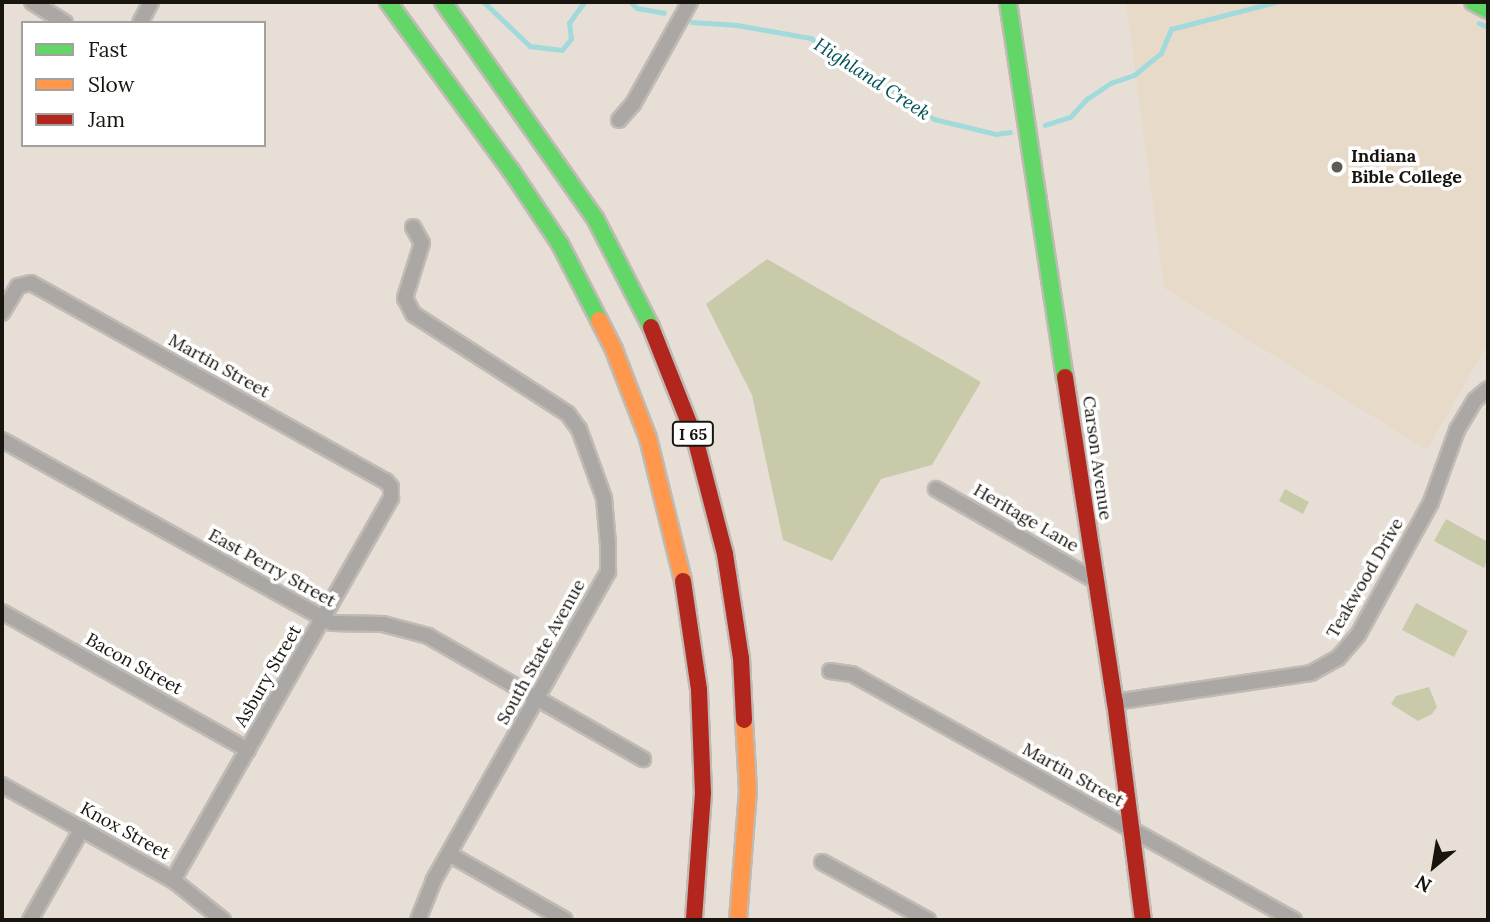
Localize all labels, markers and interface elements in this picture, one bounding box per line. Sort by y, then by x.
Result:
legend [21,21,266,147]
water label: Highland Creek [810,33,934,125]
text: Fast [88,36,127,63]
text: Slow [88,71,135,98]
text: Jam [88,106,125,133]
place label: Indiana Bible College [1351,146,1462,188]
marker: Indiana Bible College [1329,159,1345,175]
street label: Martin Street [165,329,273,403]
street label: Carson Avenue [1078,394,1116,522]
road number: I 65 [670,422,716,446]
street label: Heritage Lane [970,479,1082,557]
street label: Teakwood Drive [1322,514,1408,642]
street label: East Perry Street [205,524,339,612]
street label: South State Avenue [492,576,590,728]
street label: Asbury Street [230,621,306,731]
street label: Bacon Street [82,629,186,699]
street label: Martin Street [1019,738,1127,812]
street label: Knox Street [76,798,174,864]
north arrow [1399,831,1469,901]
text: N [1411,870,1436,898]

